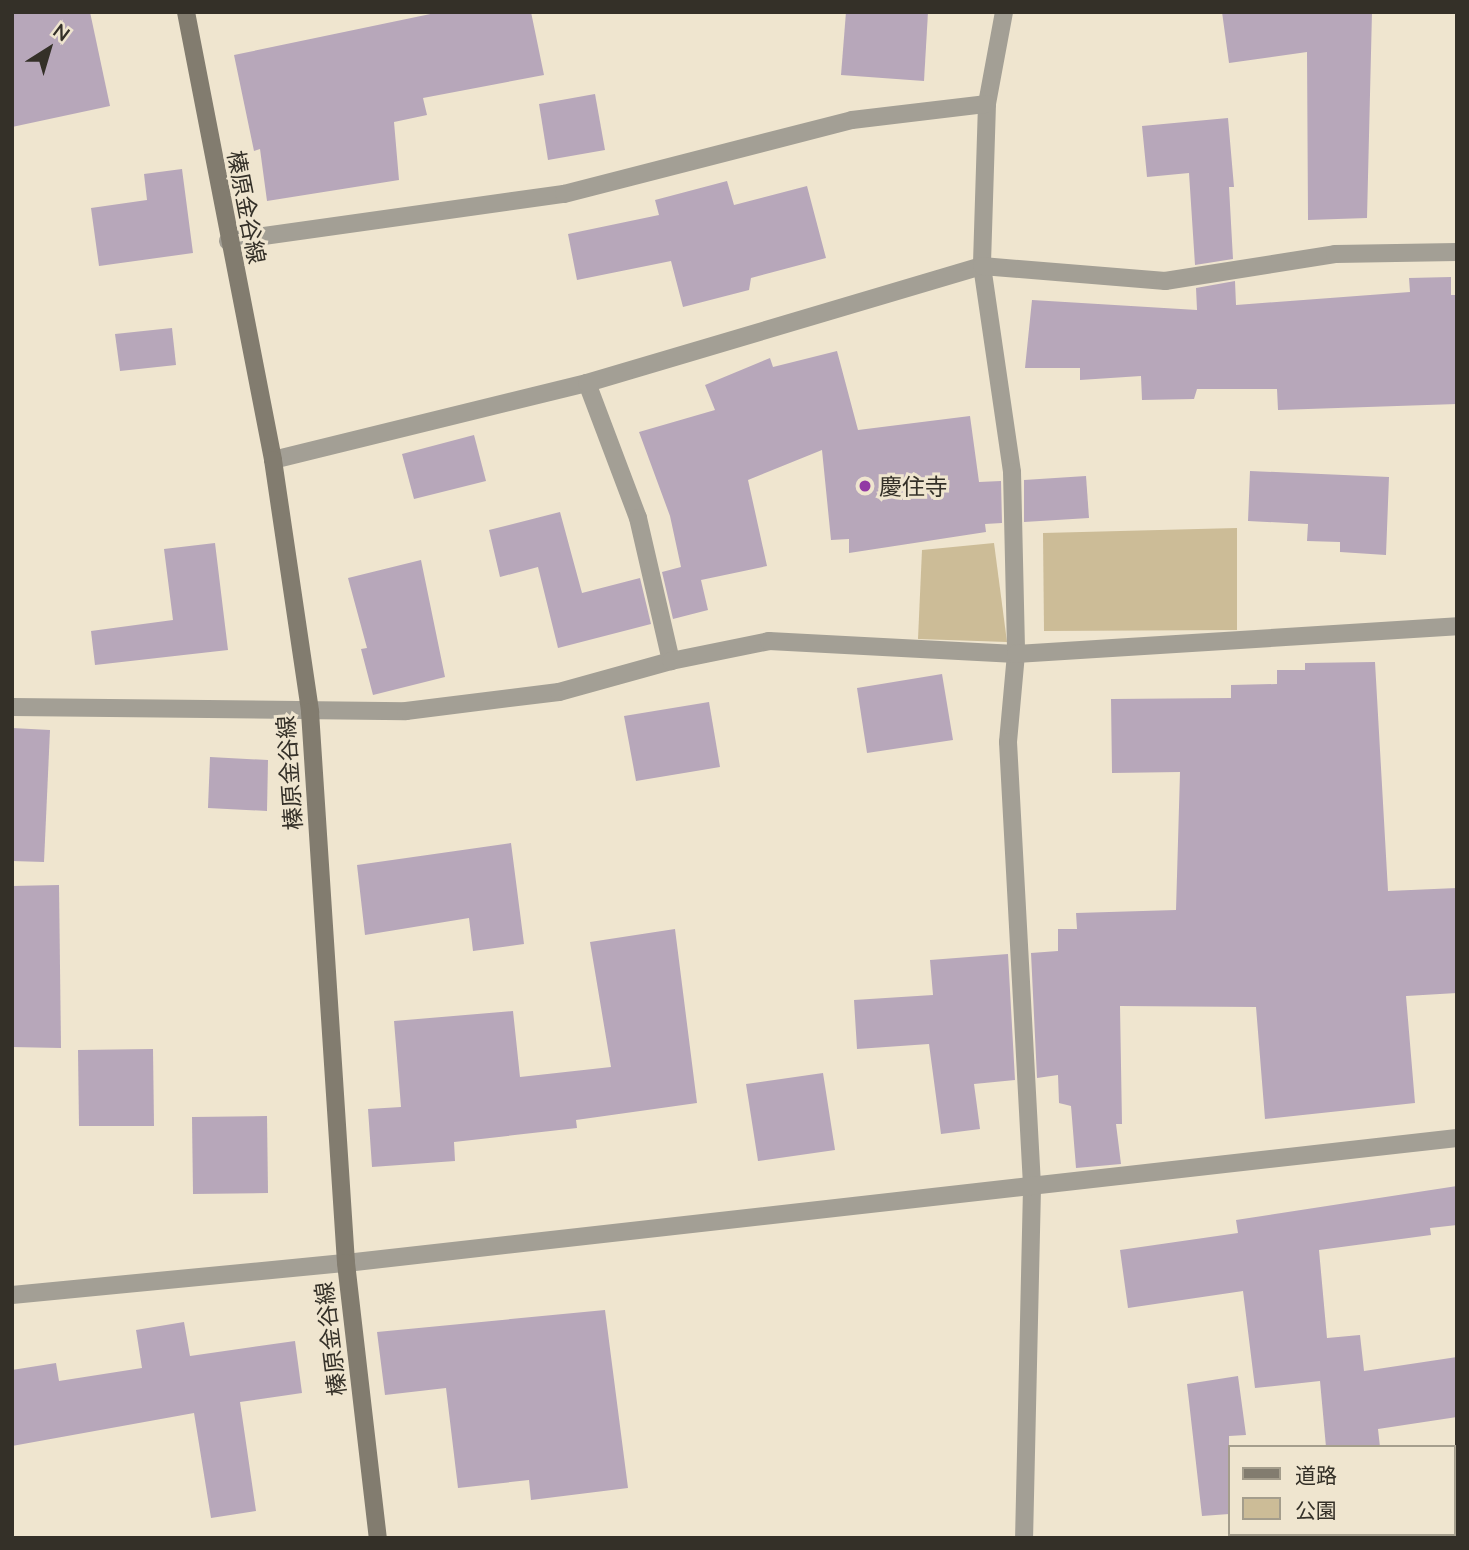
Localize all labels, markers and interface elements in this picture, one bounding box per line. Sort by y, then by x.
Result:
north arrow [14,14,84,84]
text: N [49,18,75,45]
street label: 榛原金谷線 [222,148,272,266]
place label: 慶住寺 [879,472,948,500]
marker: 慶住寺 [857,478,873,494]
street label: 榛原金谷線 [271,715,307,831]
street label: 榛原金谷線 [309,1280,351,1398]
legend [1228,1445,1455,1536]
text: 道路 [1295,1462,1337,1487]
text: 公園 [1295,1497,1337,1522]

